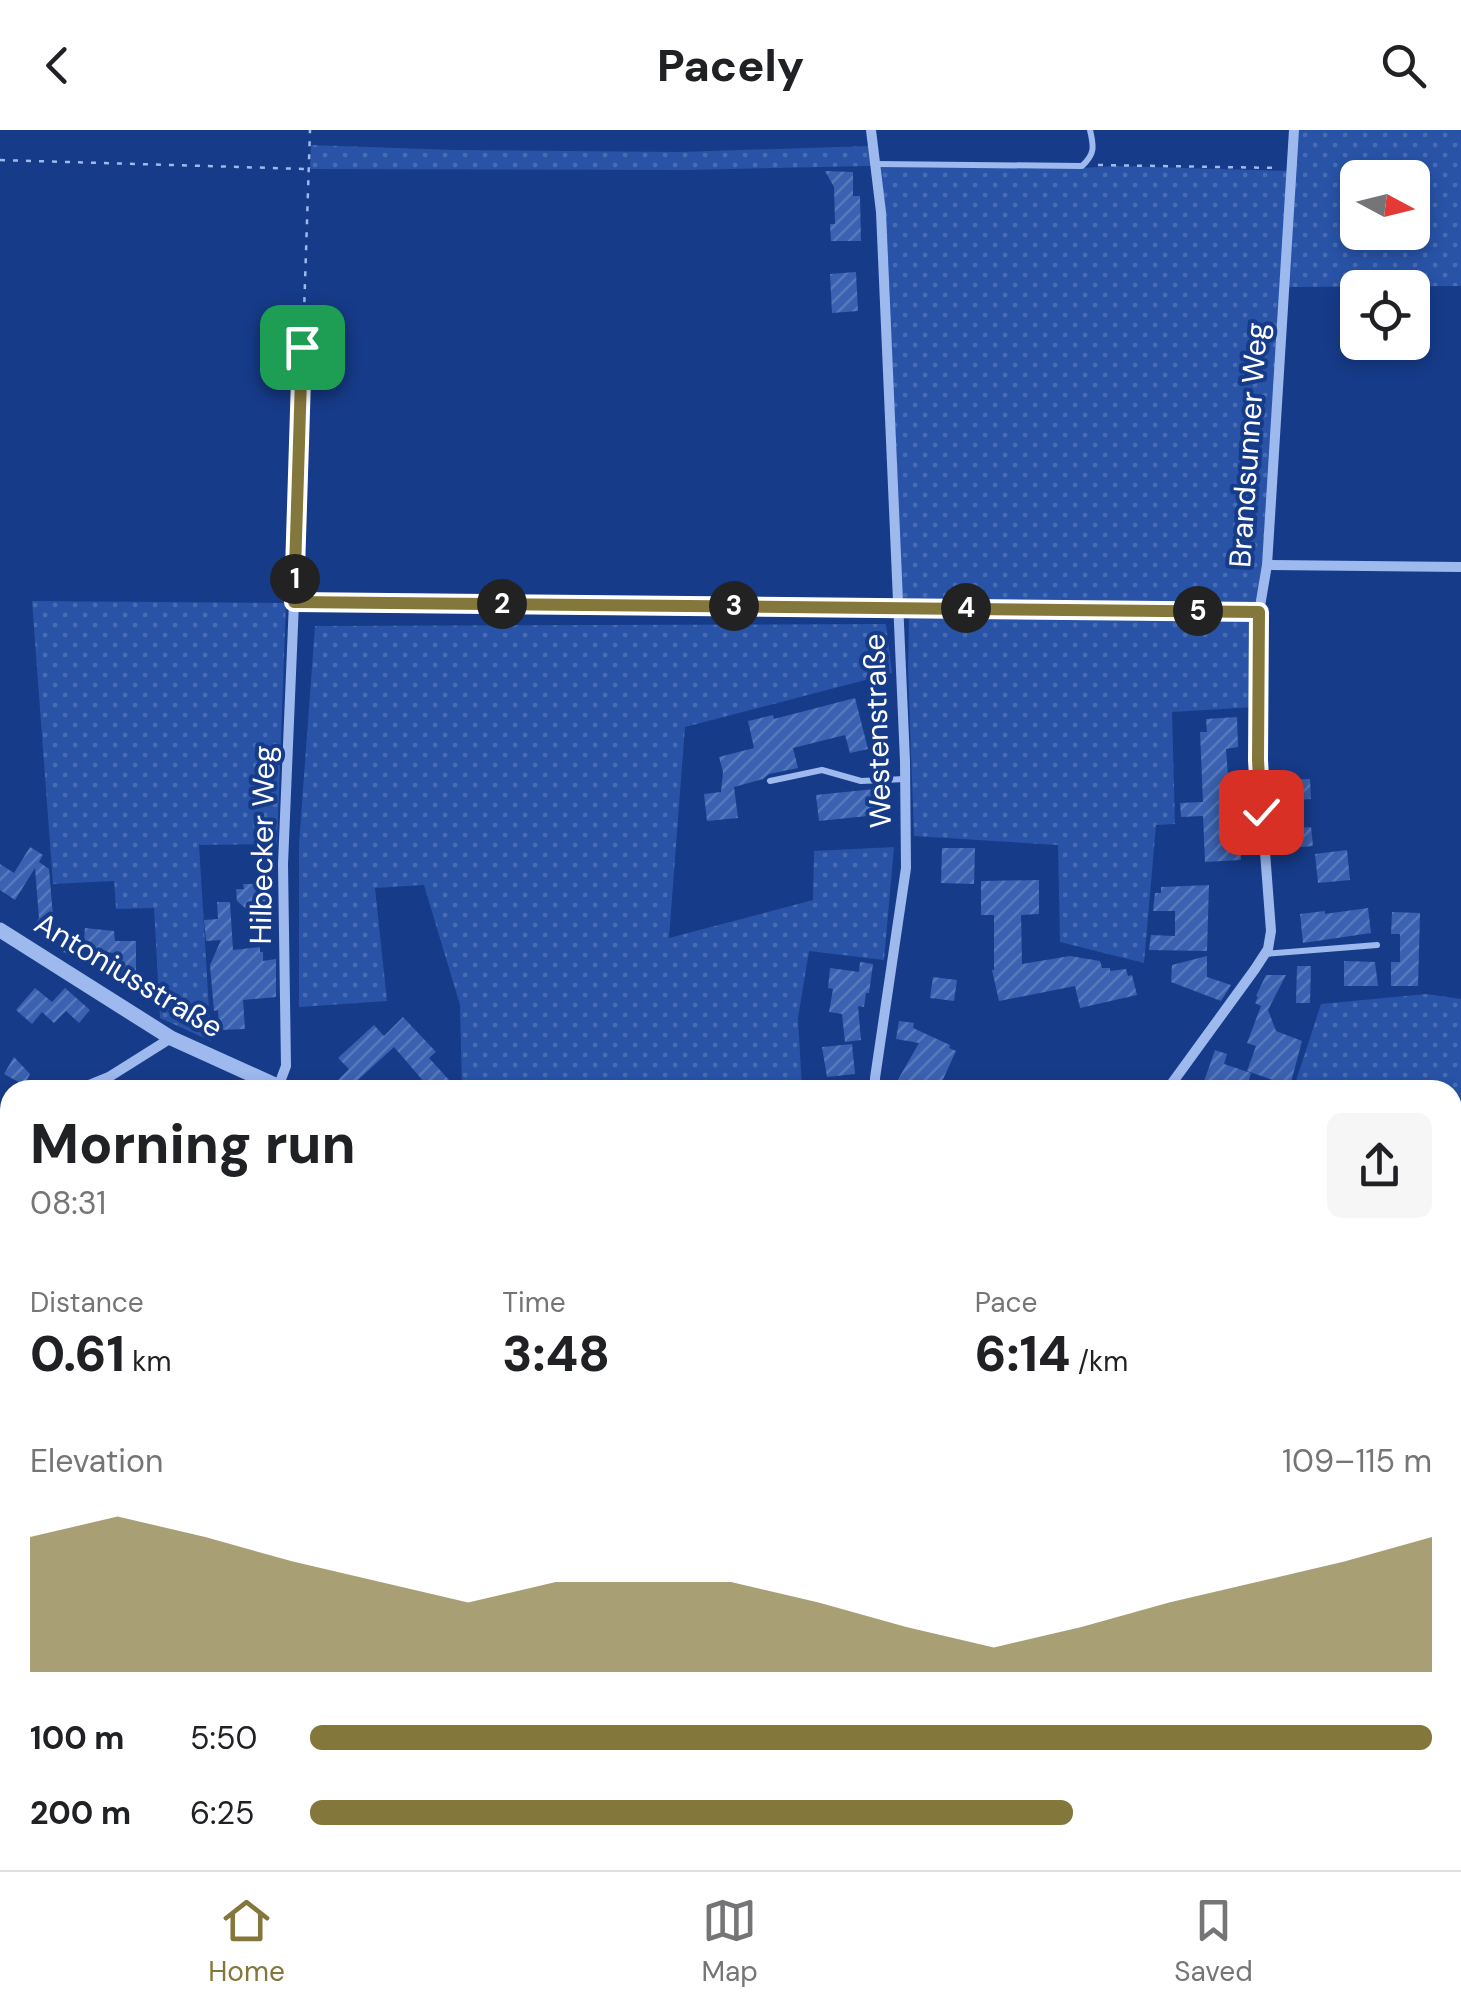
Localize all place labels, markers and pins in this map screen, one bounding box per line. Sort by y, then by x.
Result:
pin [260,305,345,390]
pin: 1 [270,554,320,604]
pin: 2 [477,579,527,629]
pin: 3 [709,581,759,631]
pin: 4 [941,583,991,633]
pin: 5 [1173,586,1223,636]
pin [1219,770,1304,855]

